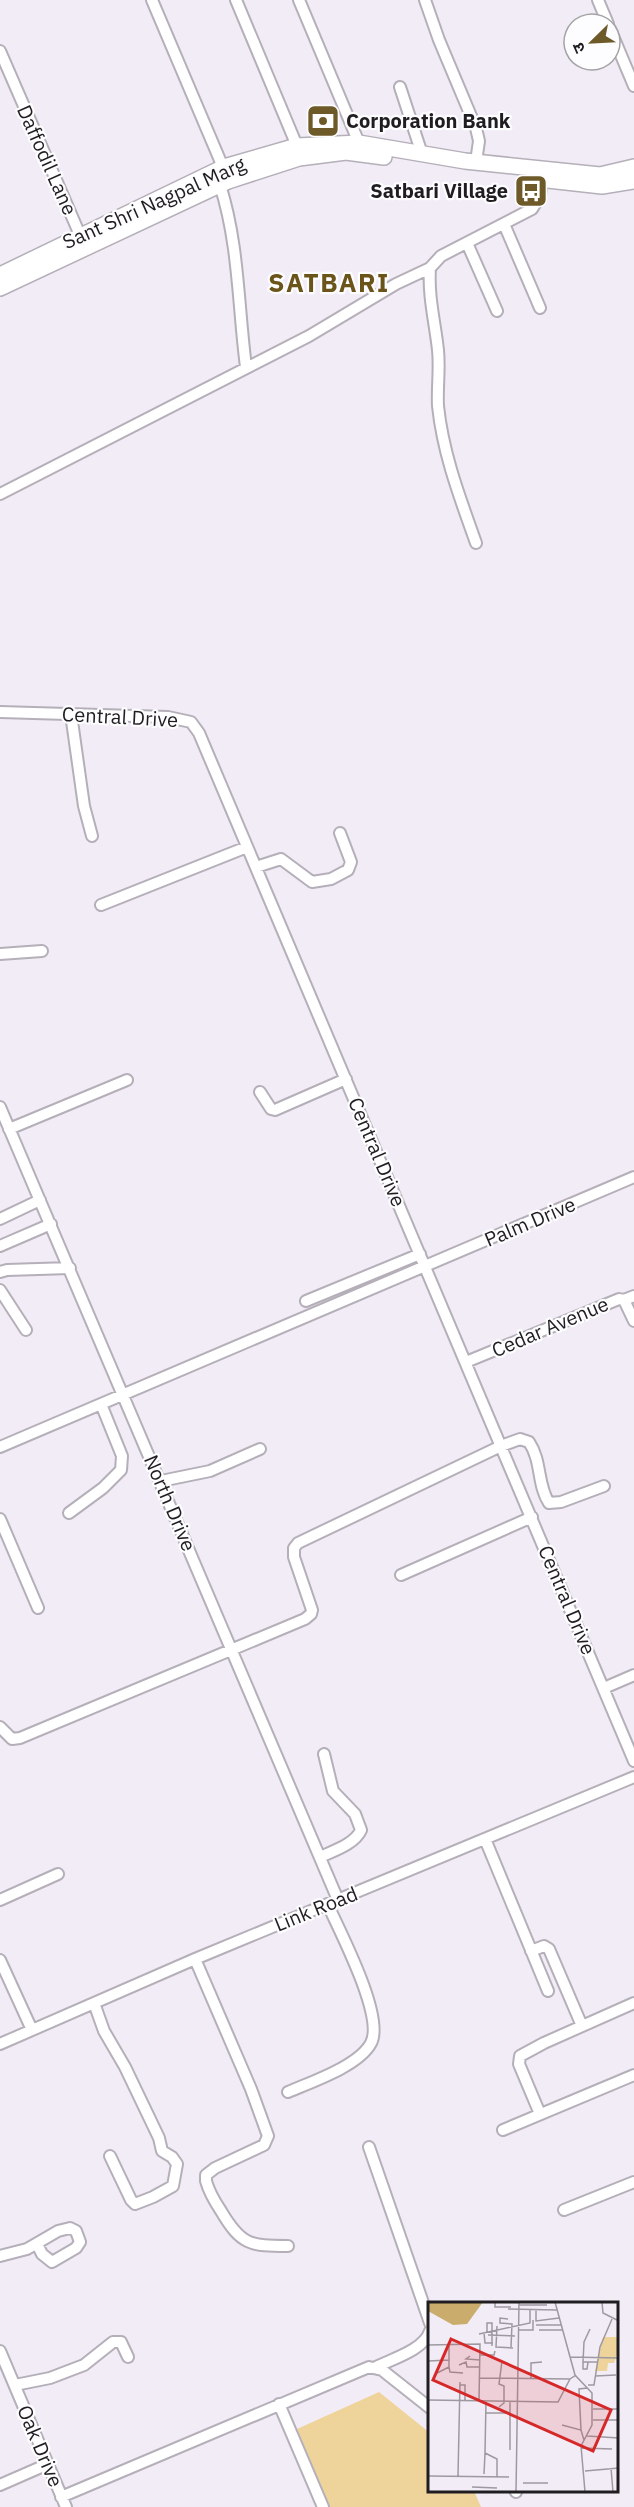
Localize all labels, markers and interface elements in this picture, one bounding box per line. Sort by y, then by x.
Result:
north arrow [562,12,622,72]
text: उ [567,39,589,56]
street label: Daffodil Lane [11,100,84,219]
bank icon: Corporation Bank [305,103,341,139]
place label: Corporation Bank [346,107,511,134]
street label: Sant Shri Nagpal Marg [58,150,250,255]
bus stop icon: Satbari Village [513,173,549,209]
place label: Satbari Village [370,177,508,204]
district label: SATBARI [268,265,390,299]
street label: Central Drive [61,700,179,733]
street label: Central Drive [342,1093,413,1211]
street label: Palm Drive [480,1190,580,1253]
street label: Cedar Avenue [487,1290,612,1363]
street label: North Drive [138,1450,203,1555]
street label: Central Drive [532,1541,603,1659]
street label: Link Road [270,1880,361,1937]
inset map [428,2302,619,2492]
street label: Oak Drive [11,2401,70,2491]

